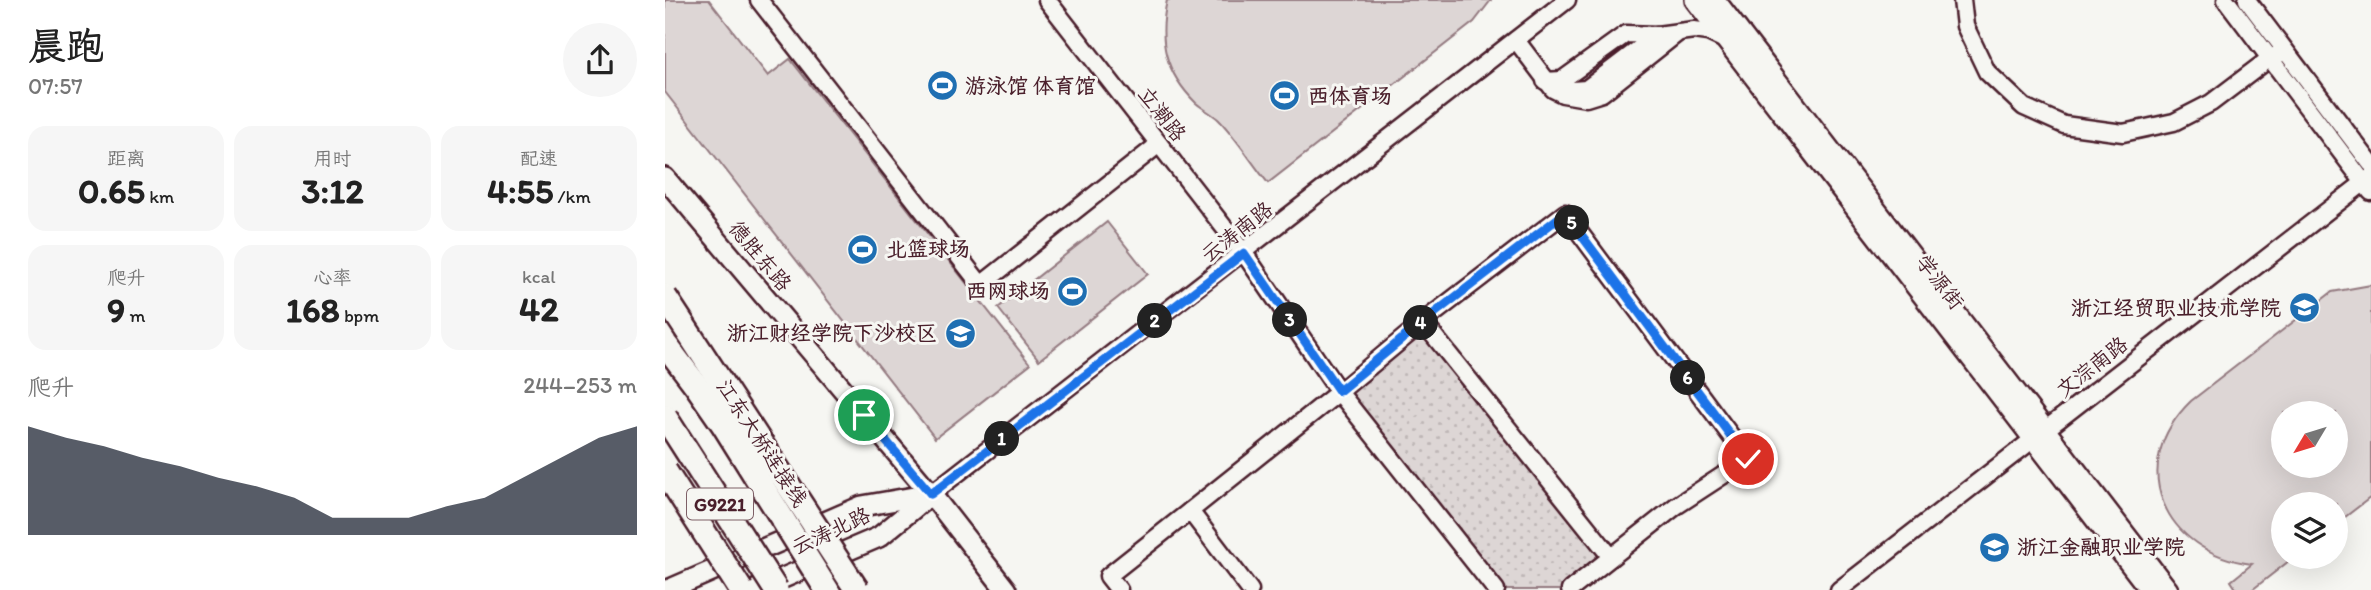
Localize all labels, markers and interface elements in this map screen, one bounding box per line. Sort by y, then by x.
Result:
text: 晨跑 [28,23,104,69]
button: share [563,23,637,97]
sports icon: 游泳馆 体育馆 [925,69,959,103]
text: 07:57 [28,72,83,100]
place label: 游泳馆 体育馆 [965,73,1096,98]
sports icon: 西体育场 [1268,79,1302,113]
street label: 立潮路 [1133,81,1192,146]
place label: 西体育场 [1308,83,1392,108]
text: 距离 [107,147,145,170]
text: 用时 [313,147,352,170]
text: 配速 [520,147,558,170]
text: 0.65 [78,170,145,212]
text: 3:12 [301,170,364,212]
text: 4:55 [487,170,553,212]
text: km [145,185,174,208]
text: /km [553,185,591,208]
street label: 云涛南路 [1196,196,1277,267]
pin: 5 [1555,206,1590,241]
text: 5 [1567,211,1576,234]
street label: 德胜东路 [724,215,797,296]
sports icon: 北篮球场 [846,232,880,266]
place label: 北篮球场 [886,236,970,261]
street label: 学源街 [1911,249,1970,314]
text: kcal [522,265,556,288]
text: 爬升 [107,266,145,289]
text: 心率 [313,266,352,289]
sports icon: 西网球场 [1056,274,1090,308]
place label: 西网球场 [966,278,1050,303]
text: 42 [519,288,559,330]
text: 9 [107,289,125,331]
text: 168 [286,289,340,331]
school or university icon: 浙江经贸职业技术学院 [2287,291,2321,325]
place label: 浙江经贸职业技术学院 [2071,295,2281,320]
pin: 3 [1273,302,1307,338]
text: m [125,304,145,327]
text: bpm [340,304,379,327]
pin: 2 [1137,304,1173,338]
pin: 4 [1403,306,1439,340]
text: 3 [1284,308,1295,331]
text: 2 [1150,309,1160,332]
text: 4 [1415,311,1426,334]
school or university icon: 浙江财经学院下沙校区 [943,316,977,350]
place label: 浙江财经学院下沙校区 [727,320,937,345]
street label: 文淙南路 [2051,331,2132,402]
pin: 6 [1671,360,1705,396]
text: 6 [1682,366,1693,389]
text: 244–253 m [523,371,637,399]
text: 爬升 [28,373,74,401]
street label: 江东大桥连接线 [712,374,813,511]
pin [834,385,894,445]
icon: arrive [845,396,883,434]
north arrow [2271,401,2349,478]
map controls [2271,401,2348,569]
pin: 1 [985,422,1019,457]
text: 1 [997,427,1006,450]
pin [1718,429,1778,489]
icon: check [1729,440,1767,478]
road number: G9221 [687,489,753,520]
button: layers [2271,492,2348,569]
street label: 云涛北路 [787,501,874,560]
school or university icon: 浙江金融职业学院 [1977,530,2011,564]
place label: 浙江金融职业学院 [2017,534,2185,559]

